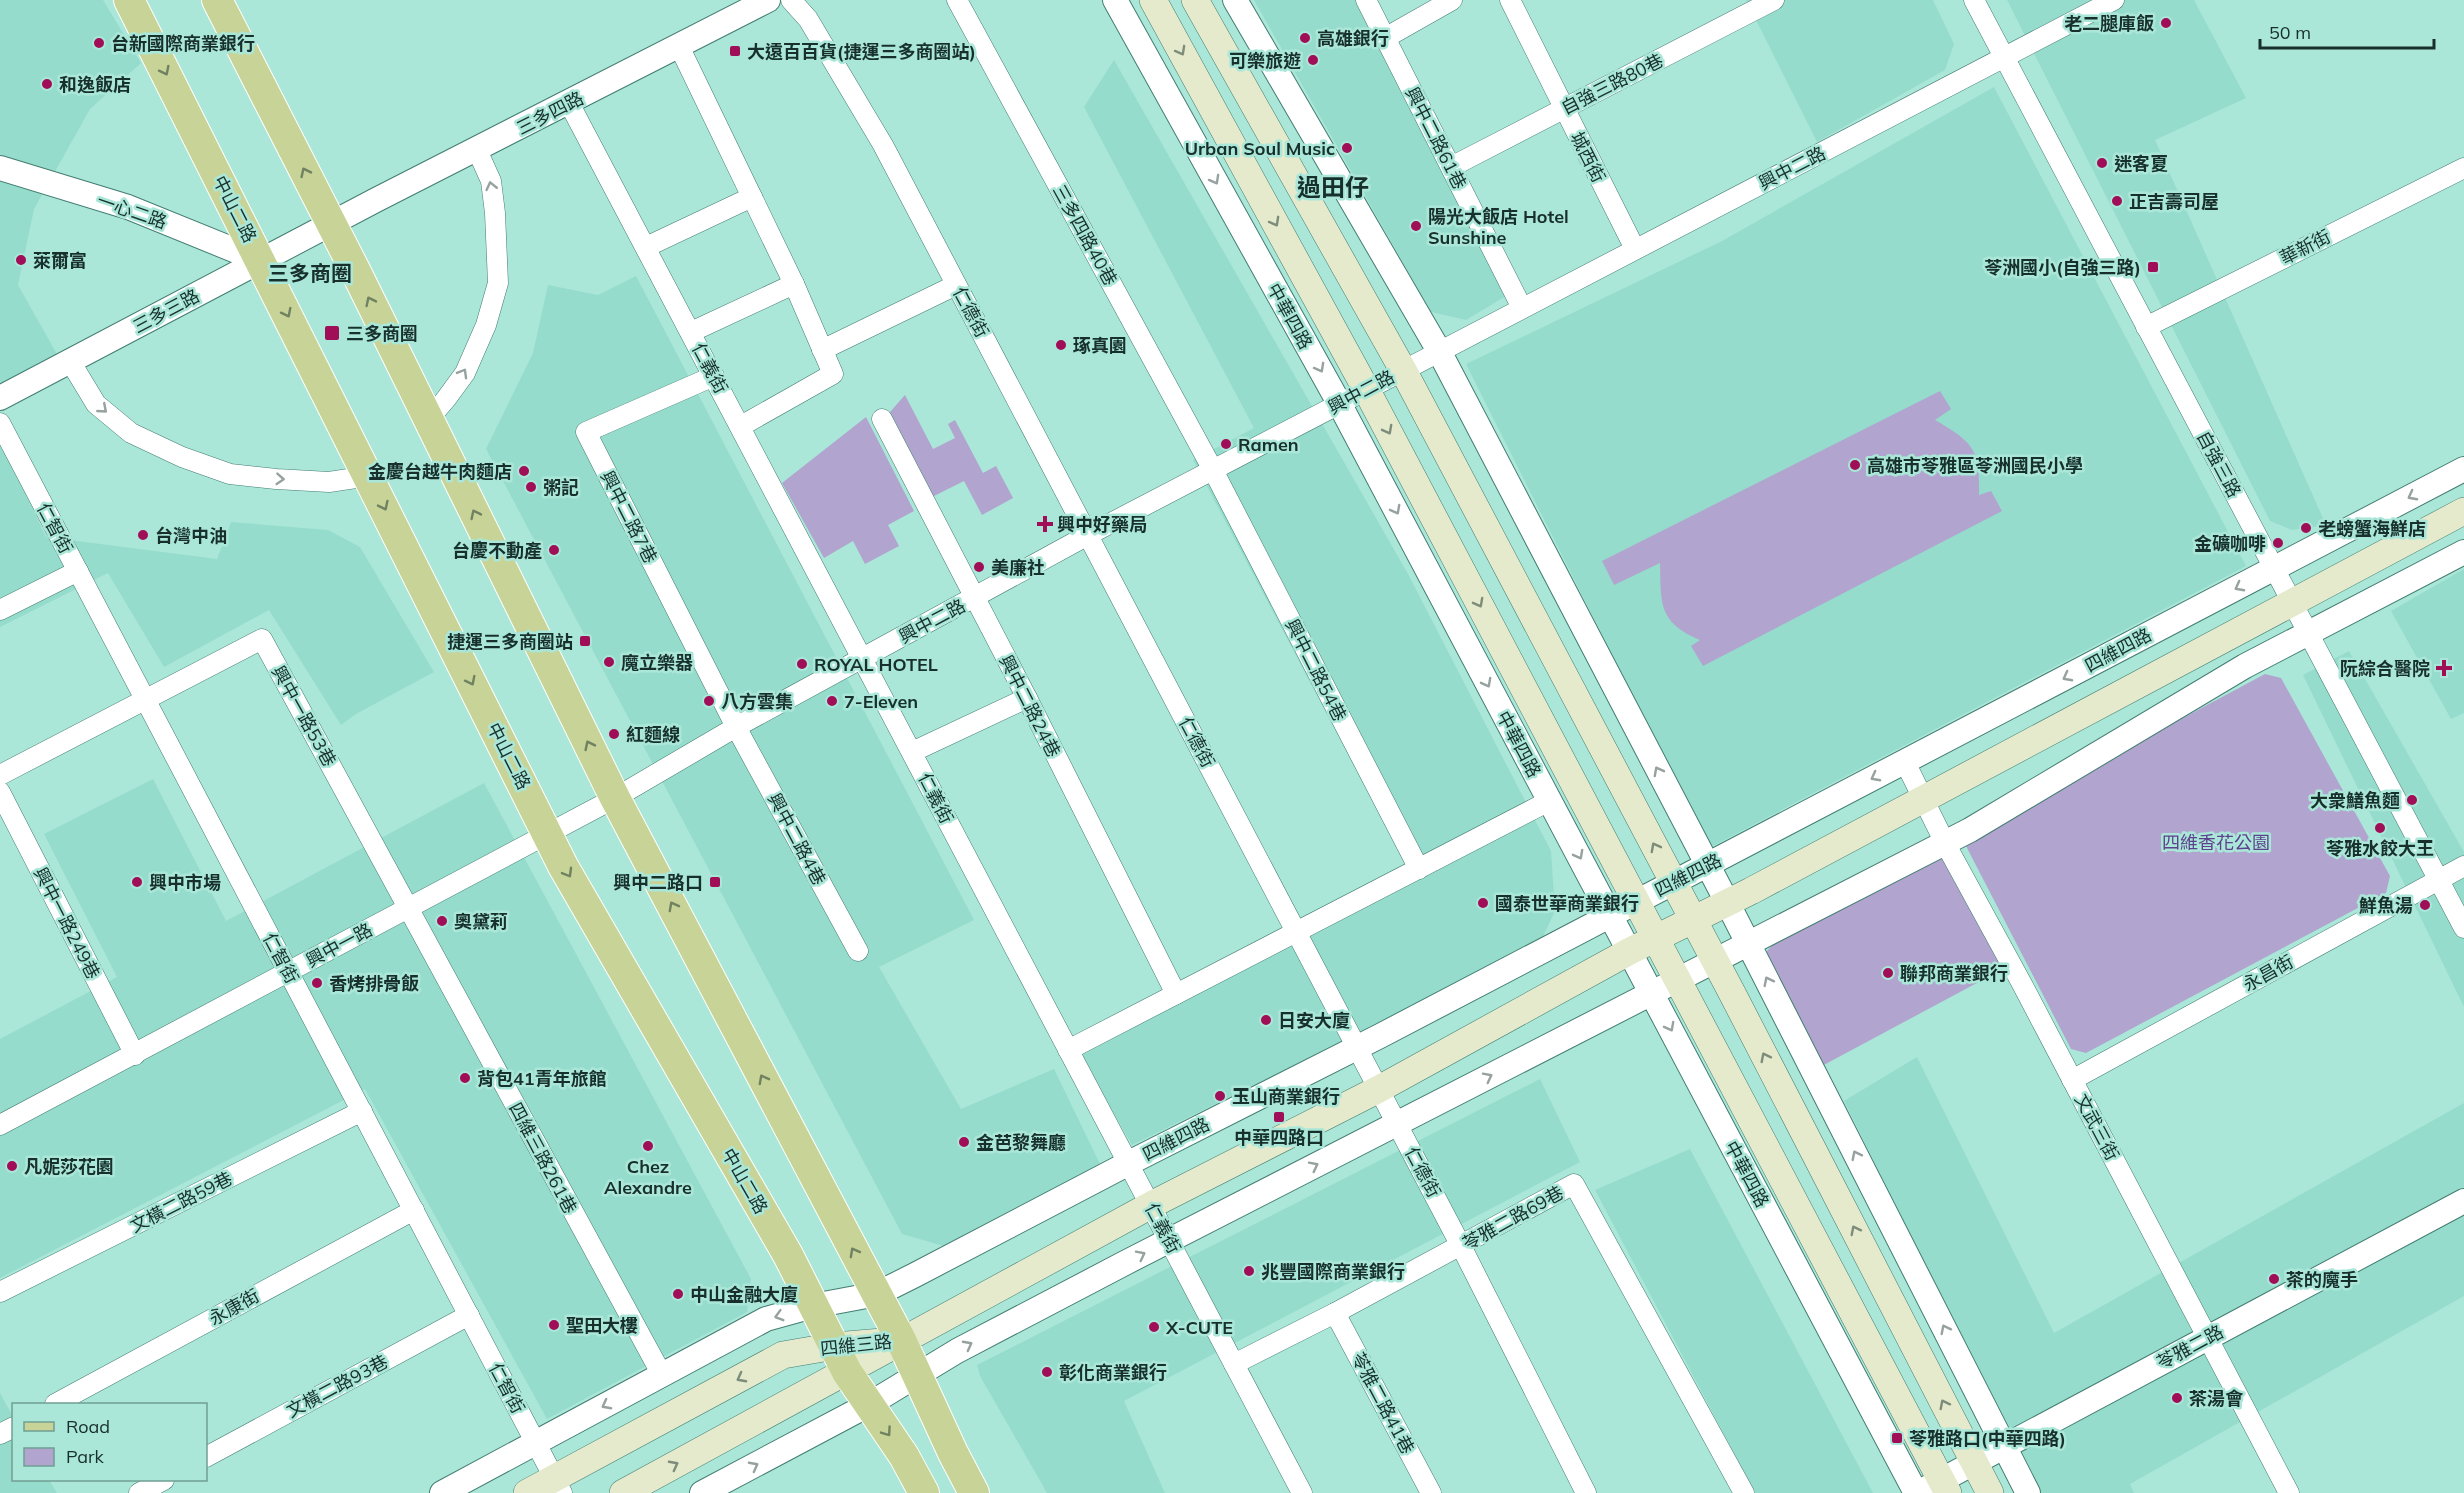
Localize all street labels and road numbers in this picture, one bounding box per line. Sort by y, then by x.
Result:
street label: 自強三路80巷 [1557,48,1667,120]
street label: 興中二路61巷 [1400,83,1472,193]
street label: 三多四路 [513,86,587,140]
street label: 城西街 [1565,128,1611,186]
street label: 興中二路 [1755,141,1829,195]
street label: 中山二路 [208,172,262,246]
street label: 三多四路40巷 [1048,181,1122,289]
street label: 一心二路 [94,188,170,234]
street label: 華新街 [2276,224,2334,270]
street label: 中華四路 [1262,279,1318,353]
street label: 仁德街 [948,283,994,341]
street label: 三多三路 [129,284,203,338]
street label: 仁義街 [687,339,733,397]
street label: 興中二路 [1324,365,1398,419]
street label: 自強三路 [2192,427,2246,501]
street label: 興中二路7巷 [596,467,662,567]
street label: 仁智街 [32,499,78,557]
street label: 興中二路 [895,594,969,648]
street label: 興中二路54巷 [1280,615,1352,725]
street label: 四維四路 [2081,623,2155,677]
street label: 興中二路24巷 [994,651,1066,761]
street label: 興中一路53巷 [267,662,341,770]
street label: 中華四路 [1492,707,1546,781]
street label: 仁德街 [1174,713,1220,771]
street label: 中山二路 [482,719,536,793]
street label: 仁義街 [913,769,959,827]
street label: 興中二路4巷 [763,789,831,889]
street label: 四維四路 [1651,848,1725,902]
street label: 興中一路249巷 [29,863,105,983]
street label: 興中一路 [302,918,376,972]
street label: 仁智街 [258,929,304,987]
street label: 永昌街 [2239,950,2297,996]
street label: 文武三街 [2070,1090,2124,1164]
street label: 四維三路261巷 [504,1099,582,1217]
street label: 四維四路 [1139,1112,1213,1166]
street label: 中華四路 [1720,1137,1774,1211]
street label: 仁德街 [1400,1143,1446,1201]
street label: 中山二路 [717,1144,773,1218]
street label: 文橫二路59巷 [126,1166,236,1238]
street label: 苓雅二路69巷 [1459,1181,1567,1255]
street label: 仁義街 [1140,1199,1186,1257]
street label: 永康街 [205,1284,263,1330]
street label: 苓雅二路 [2153,1320,2227,1374]
street label: 四維三路 [819,1330,893,1360]
street label: 苓雅二路41巷 [1347,1348,1419,1458]
street label: 文橫二路93巷 [282,1350,392,1422]
street label: 仁智街 [484,1359,530,1417]

